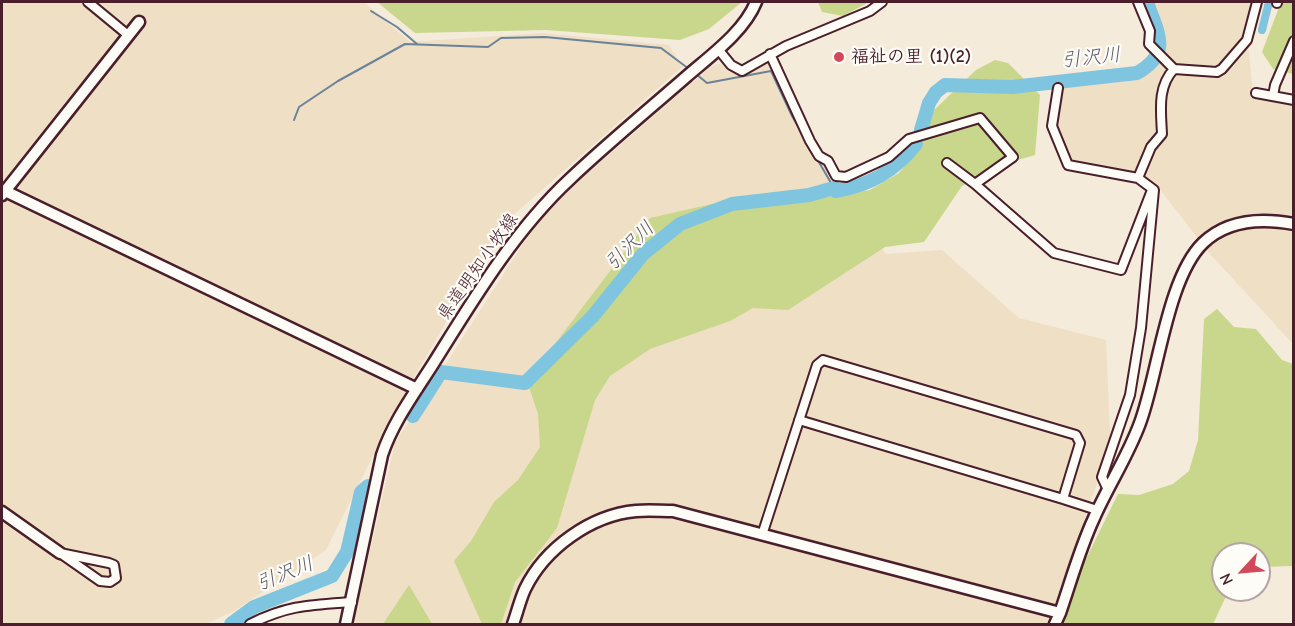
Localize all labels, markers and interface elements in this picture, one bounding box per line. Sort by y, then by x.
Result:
water label: 引沢川 [1060,43,1122,73]
place label: 福祉の里 (1)(2) [851,46,971,68]
marker: 福祉の里 (1)(2) [832,50,846,64]
street label: 県道明知小牧線 [433,209,523,325]
water label: 引沢川 [600,216,660,276]
north arrow [1211,542,1271,602]
water label: 引沢川 [253,552,317,596]
text: N [1216,570,1237,588]

